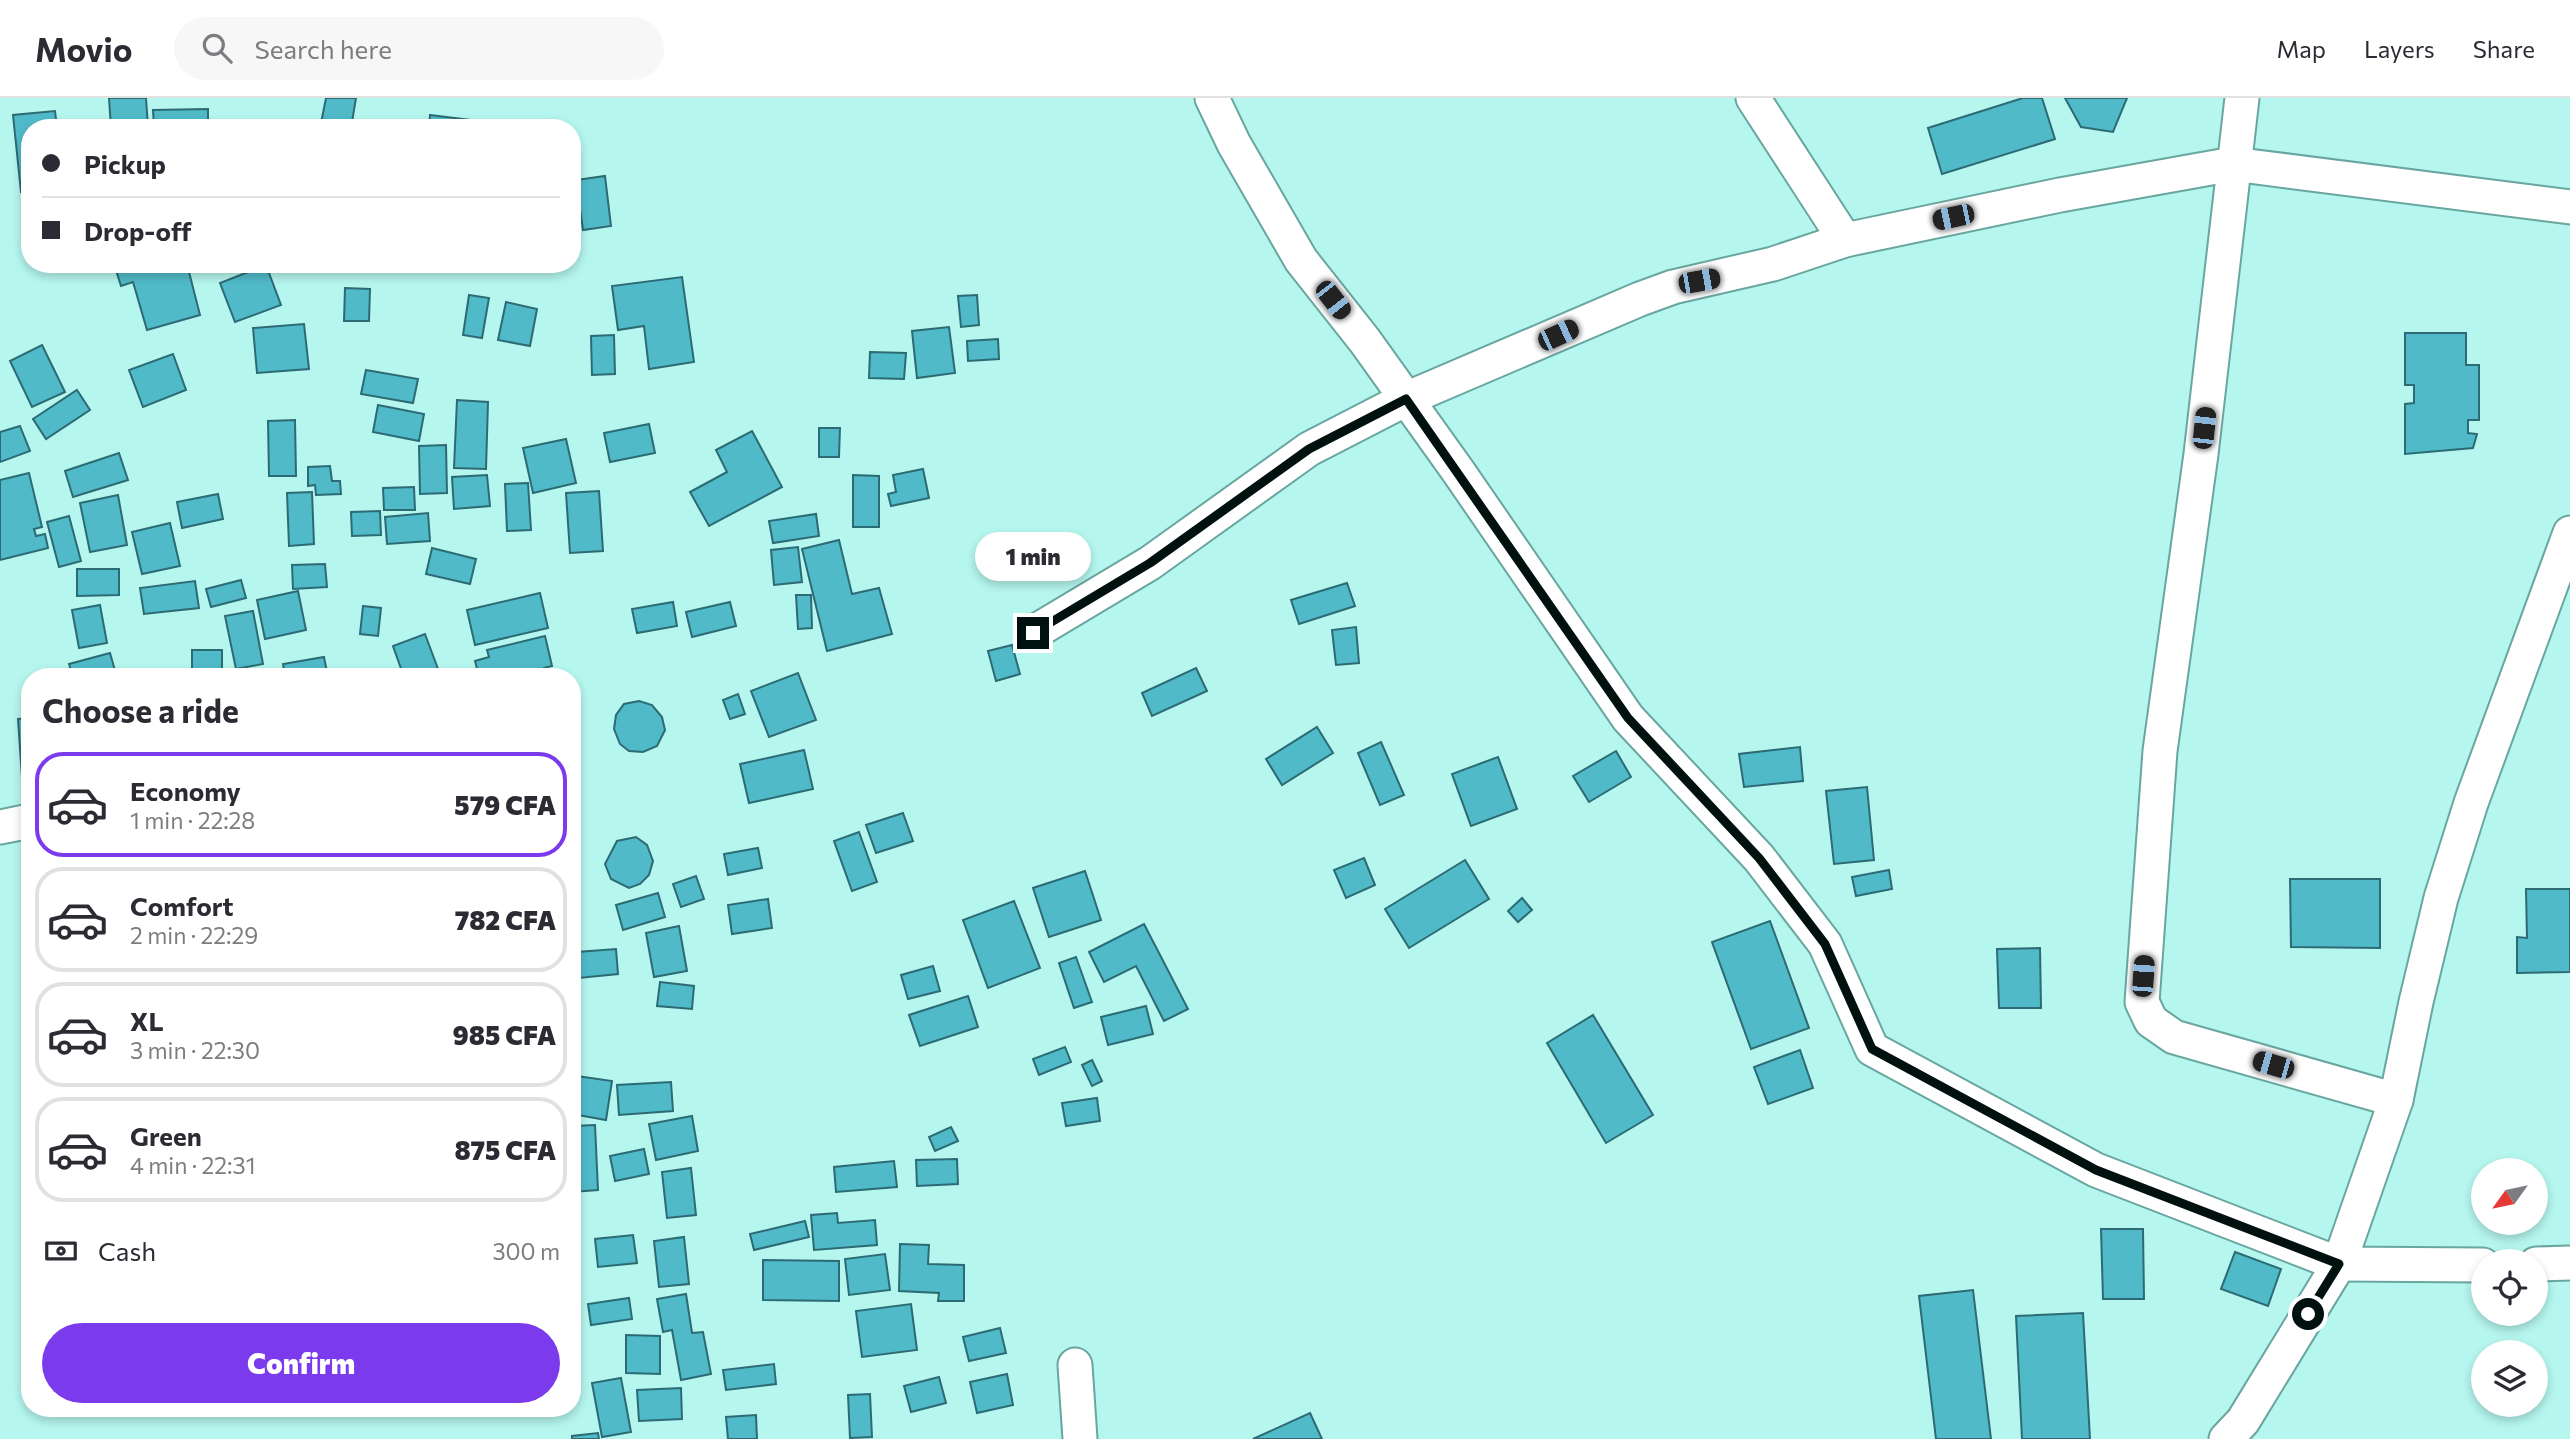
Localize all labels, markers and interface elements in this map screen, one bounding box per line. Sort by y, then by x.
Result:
search box [174,17,664,80]
text: Movio [35,28,132,69]
icon: search [198,29,236,67]
text: Search here [254,33,392,64]
text: Map [2277,34,2326,63]
text: Layers [2364,34,2435,63]
text: Share [2473,34,2535,63]
text: Pickup [84,148,166,179]
car [1931,202,1976,232]
text: Drop-off [84,215,191,246]
car [1677,267,1722,295]
car [1312,277,1355,323]
car [1535,317,1582,353]
car [2192,406,2217,450]
callout: 1 min [975,532,1091,580]
text: 1 min [1005,542,1061,570]
route end [1017,617,1049,649]
text: Choose a ride [42,690,239,730]
icon: car [46,773,109,836]
text: Economy [130,775,241,806]
text: 579 CFA [454,789,556,820]
text: 1 min · 22:28 [130,806,255,834]
icon: car [46,888,109,951]
text: Comfort [130,890,233,921]
text: 782 CFA [455,904,556,935]
text: 2 min · 22:29 [130,921,258,949]
car [2132,954,2155,998]
icon: car [46,1003,109,1066]
text: XL [130,1005,164,1036]
text: 985 CFA [452,1019,556,1050]
text: 3 min · 22:30 [130,1036,260,1064]
car [2250,1049,2297,1081]
icon: car [46,1118,109,1181]
text: Green [130,1120,202,1151]
text: 875 CFA [455,1134,556,1165]
text: 4 min · 22:31 [130,1151,256,1179]
north arrow [2471,1158,2548,1236]
map controls [2471,1158,2548,1417]
icon: cash [42,1232,80,1270]
text: Cash [98,1235,156,1266]
text: 300 m [492,1237,560,1265]
button: locate [2471,1249,2548,1326]
route start [2292,1298,2324,1330]
button: Confirm [42,1323,560,1403]
button: layers [2471,1340,2548,1417]

